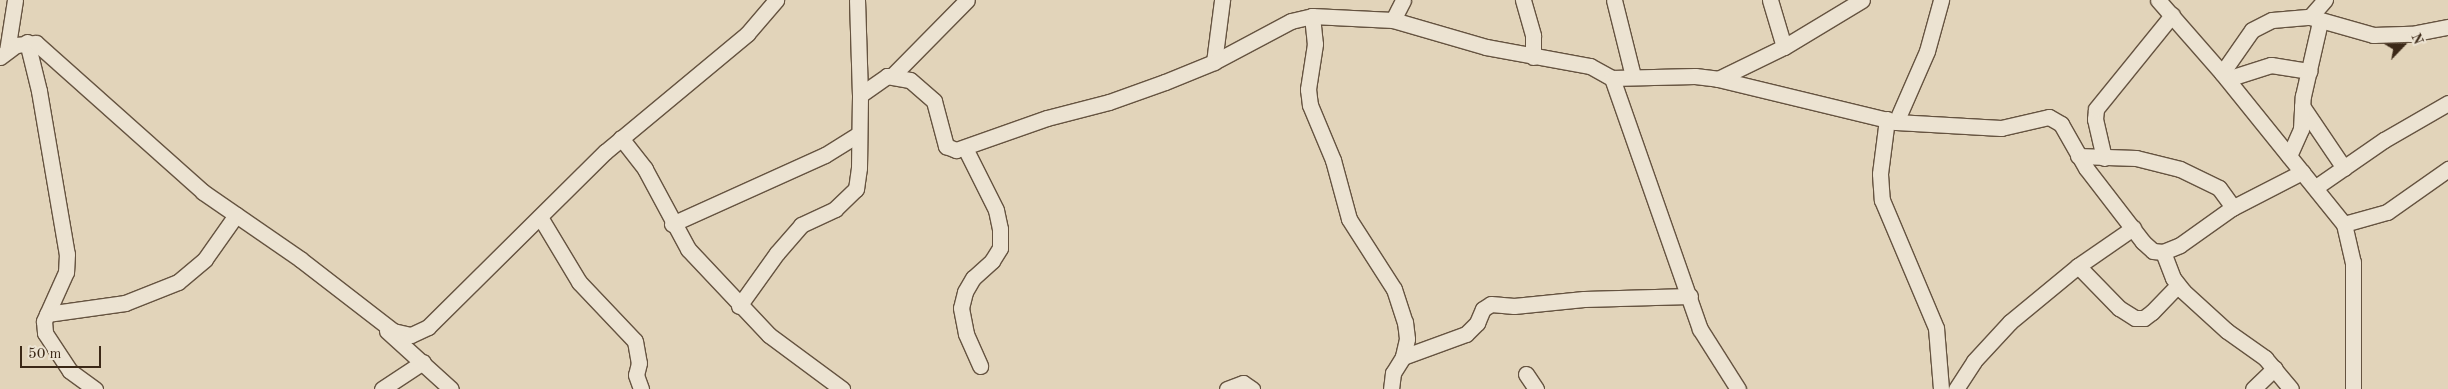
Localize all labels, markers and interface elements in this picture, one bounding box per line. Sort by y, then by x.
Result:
north arrow [2378,20,2428,70]
text: N [2408,31,2425,47]
scale bar [22,336,104,368]
text: 50 m [28,347,62,362]

